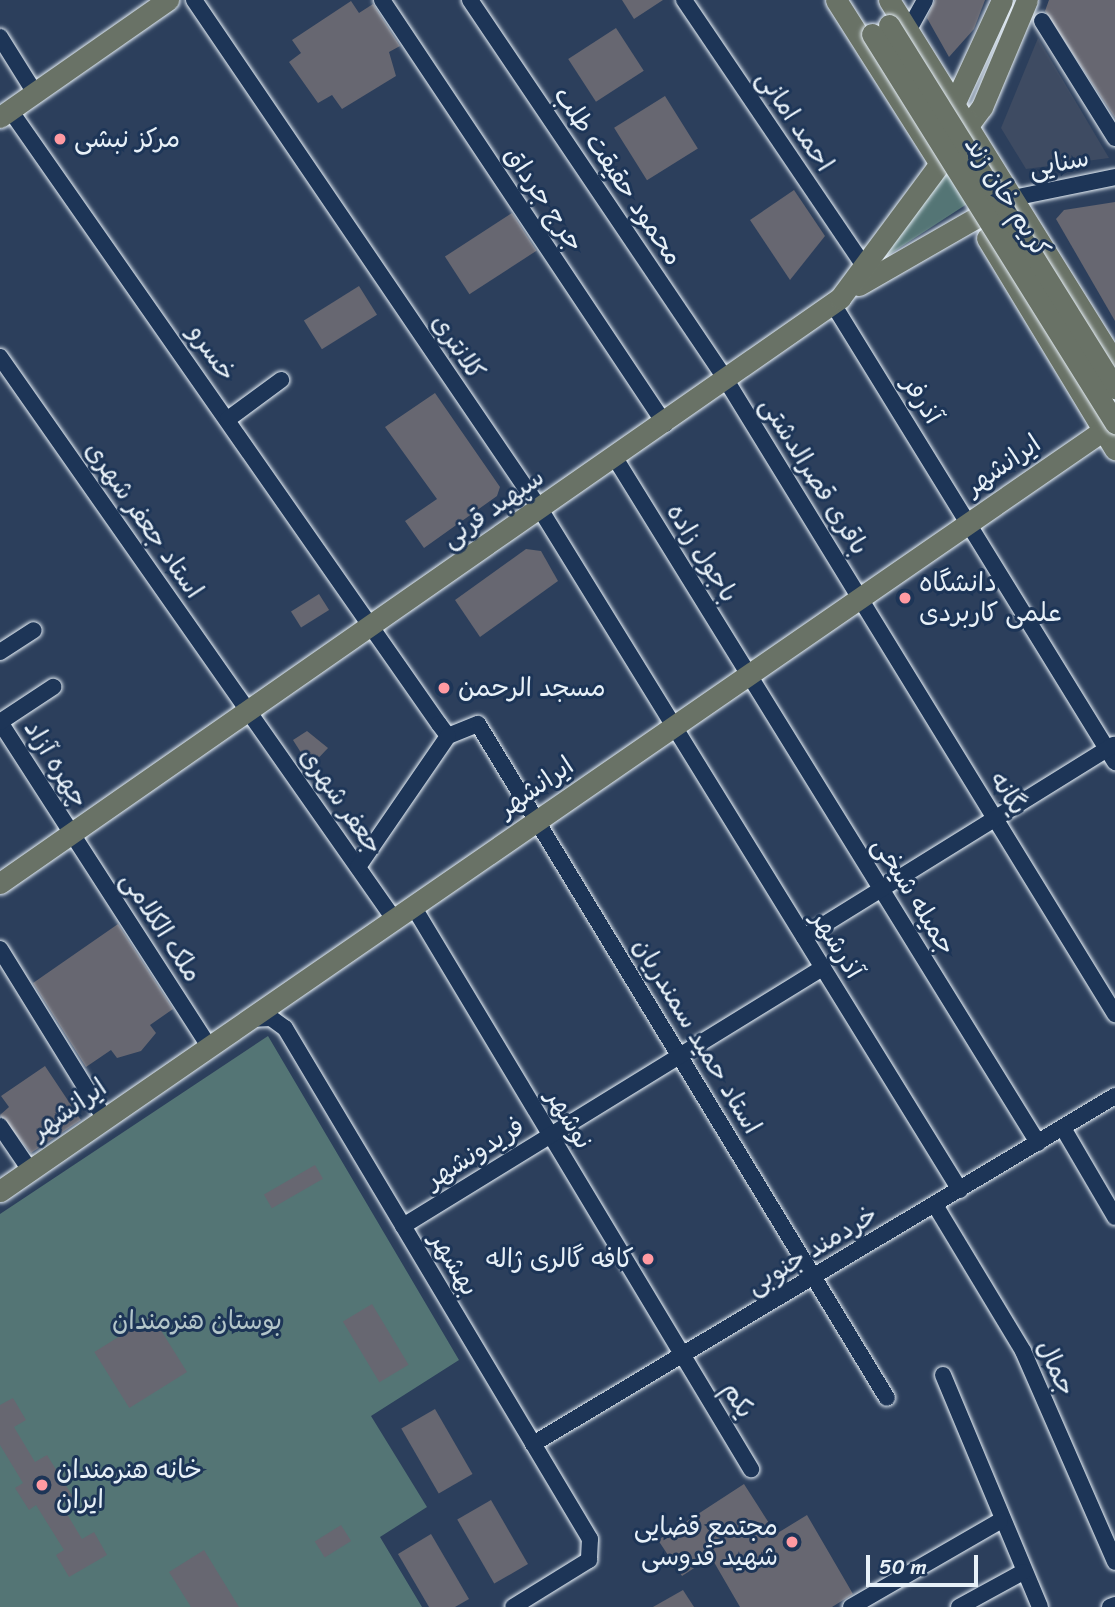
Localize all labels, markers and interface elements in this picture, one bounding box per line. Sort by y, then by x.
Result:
street label: احمد امانی [750,64,840,178]
street label: محمود حقیقت طلب [547,81,689,271]
place label: مرکز نبشی [74,123,180,155]
marker: مرکز نبشی [52,131,68,147]
street label: کریم خان زند [958,131,1056,263]
street label: جرج جرداق [497,140,591,258]
street label: سنایی [1026,142,1092,184]
street label: کلانتری [425,308,491,386]
street label: خسرو [181,319,243,387]
street label: آذرفر [895,370,949,430]
street label: باقری قصرالدشتی [753,391,875,561]
street label: ایرانشهر [959,428,1047,502]
street label: استاد جعفر شهری [78,435,210,605]
street label: سپهبد قرنی [436,461,550,555]
street label: باجول زاده [660,498,744,608]
place label: دانشگاه علمی کاربردی [919,567,1062,628]
marker: دانشگاه علمی کاربردی [897,590,913,606]
place label: مسجد الرحمن [458,672,606,704]
marker: مسجد الرحمن [436,680,452,696]
street label: چهره آزاد [17,714,95,814]
street label: جعفر شهری [293,741,389,861]
street label: ایرانشهر [492,750,580,824]
street label: یگانه [983,765,1033,821]
street label: جمیله شیخی [865,831,963,961]
street label: ملک الکلامی [114,866,208,988]
street label: آذرشهر [804,906,870,984]
street label: استاد حمید سمندریان [626,932,768,1140]
street label: ایرانشهر [25,1072,113,1146]
street label: نوشهر [539,1083,599,1155]
street label: فریدونشهر [420,1110,530,1196]
street label: خردمند جنوبی [741,1199,883,1301]
street label: بهشهر [423,1226,485,1302]
place label: کافه گالری ژاله [486,1243,634,1275]
marker: کافه گالری ژاله [640,1251,656,1267]
park label: بوستان هنرمندان [112,1305,282,1337]
street label: جمال [1030,1335,1082,1401]
street label: یکم [715,1376,761,1424]
place label: خانه هنرمندان ایران [56,1454,202,1516]
marker: خانه هنرمندان ایران [34,1477,50,1493]
place label: مجتمع قضایی شهید قدوسی [634,1511,778,1572]
marker: مجتمع قضایی شهید قدوسی [784,1534,800,1550]
scale bar [870,1540,982,1584]
text: 50 m [879,1548,927,1586]

